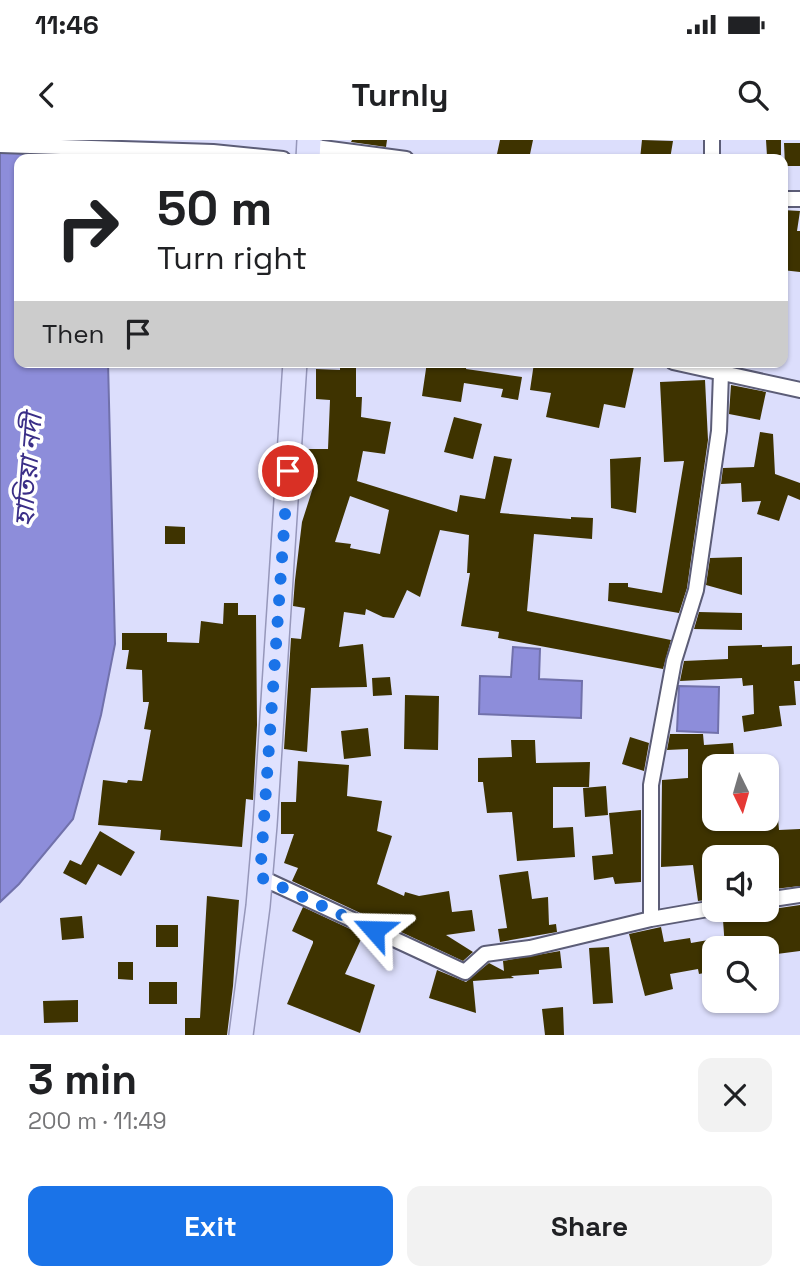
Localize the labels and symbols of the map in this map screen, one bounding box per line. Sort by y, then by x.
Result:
water label: হাতিয়া নদী [6,407,50,528]
pin [258,441,318,501]
north arrow [702,754,779,831]
position arrow [337,893,411,967]

